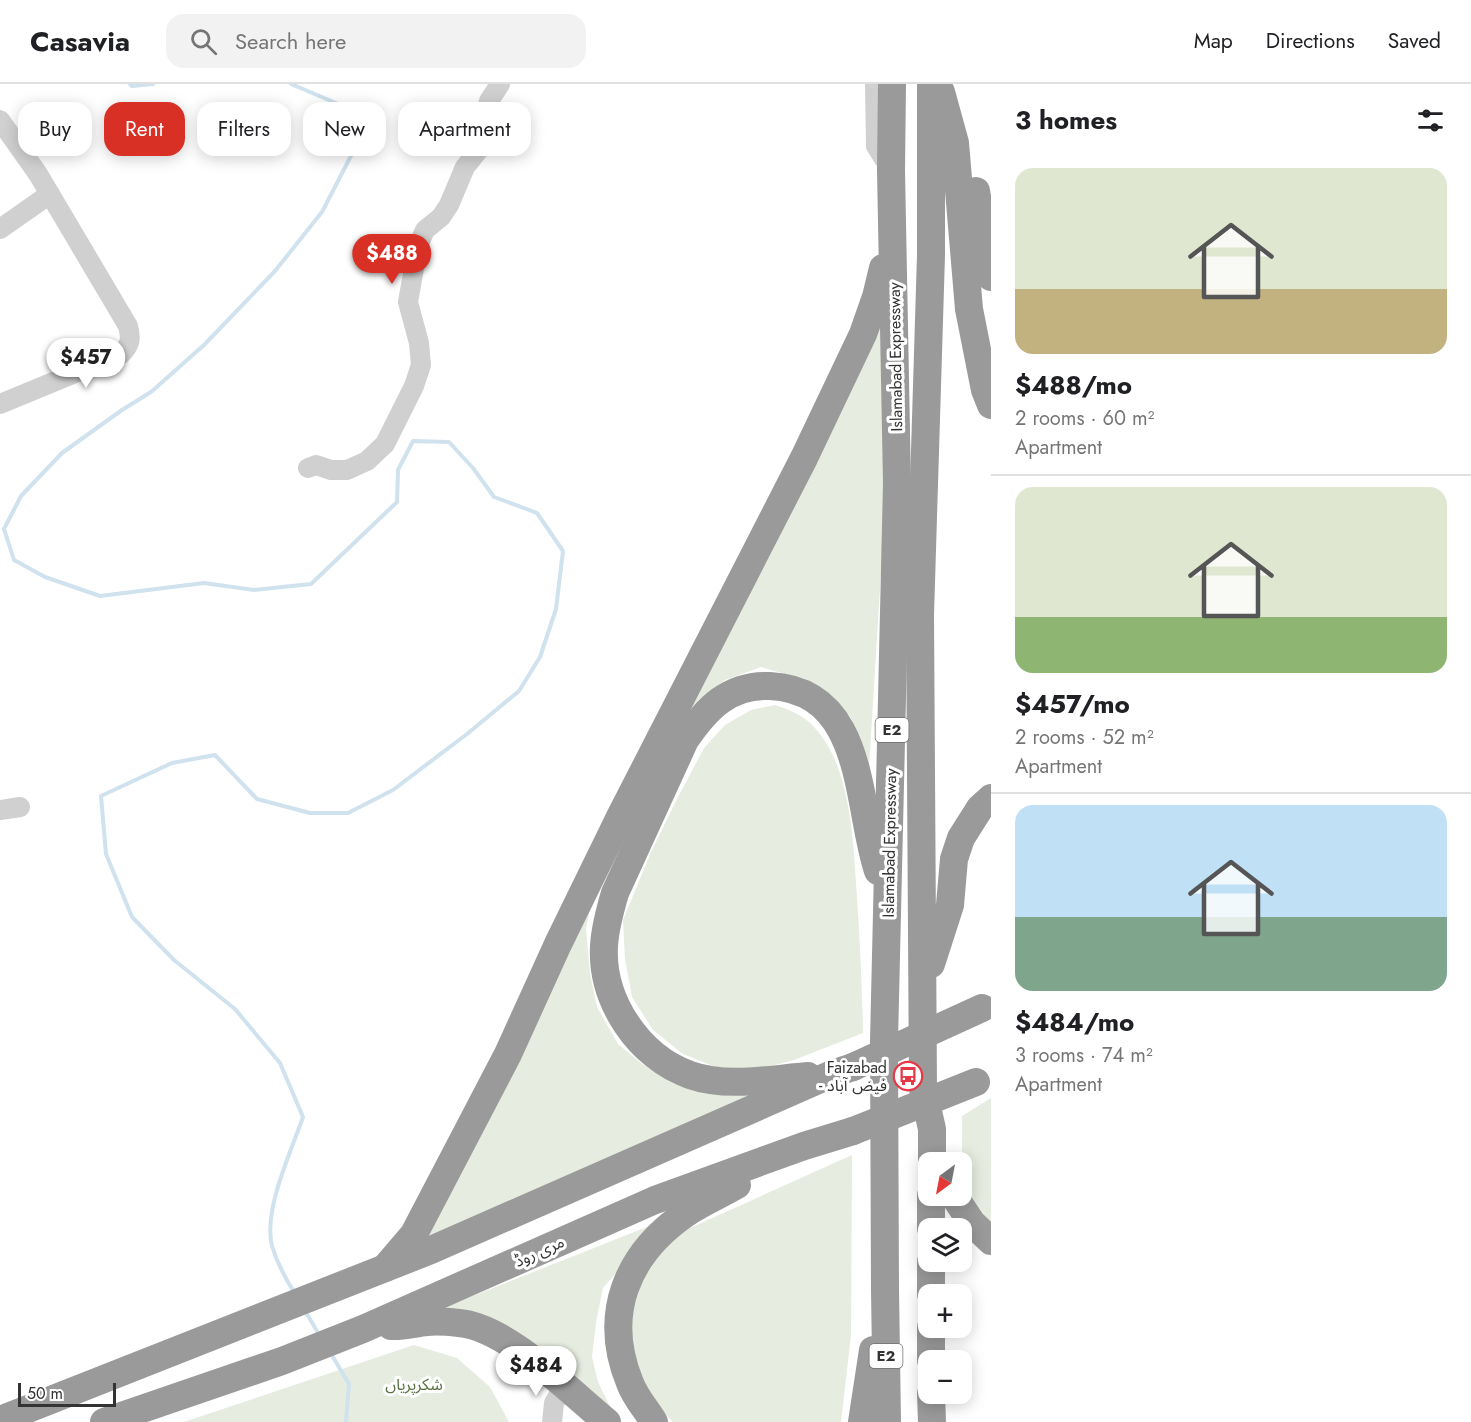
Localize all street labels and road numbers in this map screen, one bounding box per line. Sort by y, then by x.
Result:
street label: Islamabad Expressway [883,281,908,432]
road number: E2 [876,718,908,742]
street label: Islamabad Expressway [877,767,902,918]
street label: مری روڈ [511,1230,568,1273]
road number: E2 [870,1344,902,1368]

